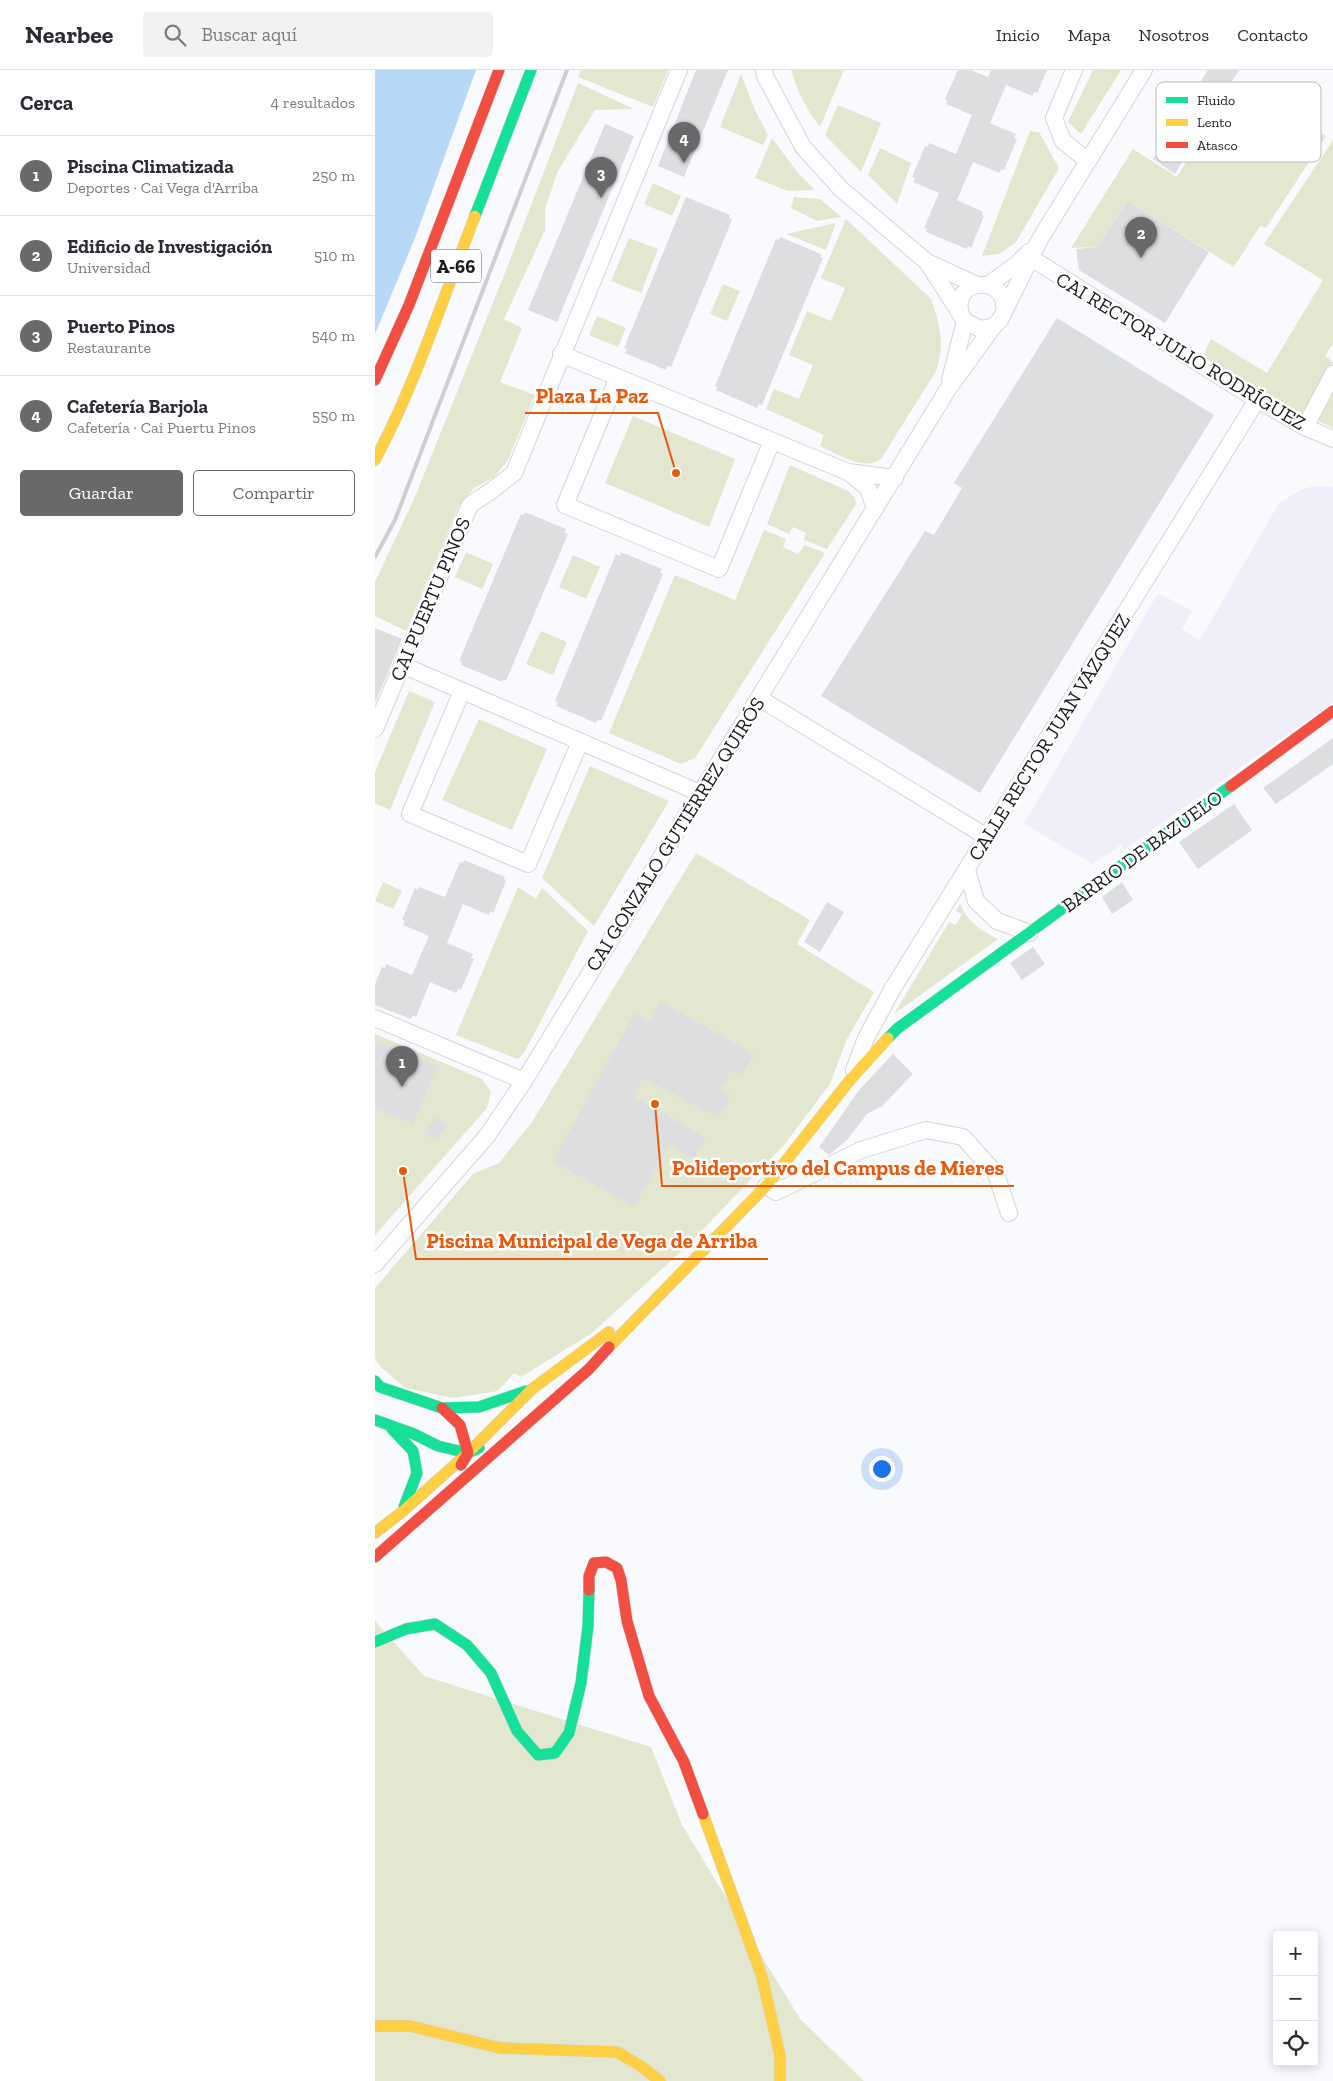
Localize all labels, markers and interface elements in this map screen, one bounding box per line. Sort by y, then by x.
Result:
search box [143,12,493,57]
text: Nearbee [25,20,113,49]
icon: search [161,21,189,49]
text: Buscar aquí [201,23,297,46]
text: Inicio [996,24,1040,46]
text: Mapa [1068,24,1111,46]
text: Nosotros [1139,24,1209,46]
text: Contacto [1237,24,1308,46]
legend [1156,82,1321,162]
text: Cerca [20,90,73,115]
text: Fluido [1197,92,1235,109]
text: 4 resultados [271,93,355,112]
text: Lento [1197,114,1232,131]
pin: 4 [668,122,700,163]
text: Atasco [1197,137,1238,154]
text: Piscina Climatizada [67,155,234,178]
pin: 3 [585,157,617,198]
text: 1 [33,166,39,185]
text: 250 m [312,166,355,185]
text: Deportes · Cai Vega d'Arriba [67,178,259,197]
pin: 2 [1125,217,1157,258]
text: Edificio de Investigación [67,235,272,258]
text: 2 [32,246,40,265]
text: 510 m [314,246,355,265]
road number: A-66 [431,250,481,282]
text: Universidad [67,258,150,277]
street label: CAI RECTOR JULIO RODRÍGUEZ [1052,267,1310,435]
text: Puerto Pinos [67,315,175,338]
text: 3 [32,326,40,345]
text: 540 m [312,326,355,345]
text: Restaurante [67,338,151,357]
callout: Plaza La Paz [525,377,658,413]
text: Plaza La Paz [535,383,649,408]
text: Cafetería Barjola [67,395,208,418]
text: 4 [31,406,41,425]
text: 550 m [312,406,355,425]
text: Cafetería · Cai Puertu Pinos [67,418,256,437]
button: Guardar [20,470,183,516]
button: Compartir [193,470,355,516]
street label: CAI PUERTU PINOS [385,514,475,684]
street label: CALLE RECTOR JUAN VÁZQUEZ [963,609,1135,865]
street label: CAI GONZALO GUTIÉRREZ QUIRÓS [580,693,770,975]
street label: BARRIO DE BAZUELO [1057,785,1227,917]
pin: 1 [386,1046,418,1087]
callout: Polideportivo del Campus de Mieres [662,1150,1014,1186]
text: Polideportivo del Campus de Mieres [672,1155,1005,1180]
callout: Piscina Municipal de Vega de Arriba [416,1223,768,1259]
text: Piscina Municipal de Vega de Arriba [426,1228,758,1253]
your location [869,1456,895,1482]
map controls [1273,1931,1318,2066]
button: + [1273,1931,1318,1976]
button: − [1273,1976,1318,2021]
button: locate [1273,2021,1318,2066]

